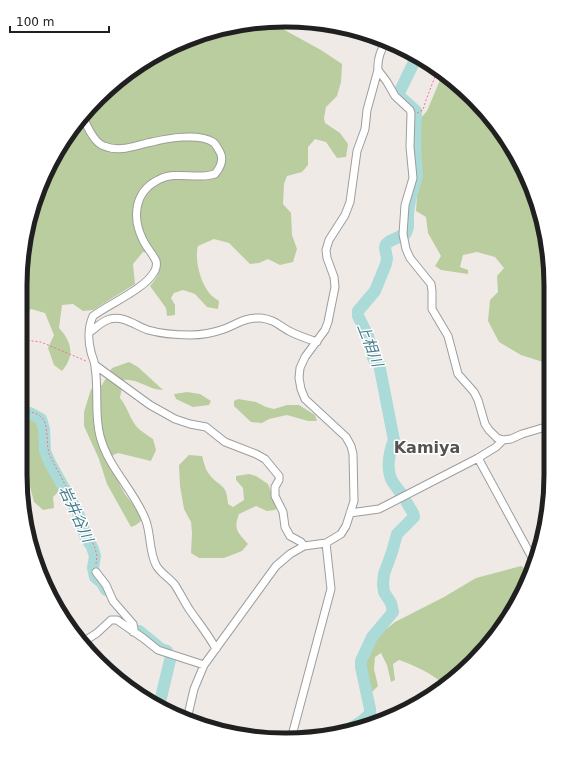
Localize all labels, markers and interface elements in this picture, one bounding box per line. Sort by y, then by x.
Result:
scale bar [10,8,109,34]
text: 100 m [16,15,54,29]
water label: 上相川 [354,321,387,371]
district label: Kamiya [394,438,460,457]
water label: 岩井谷川 [55,483,98,547]

